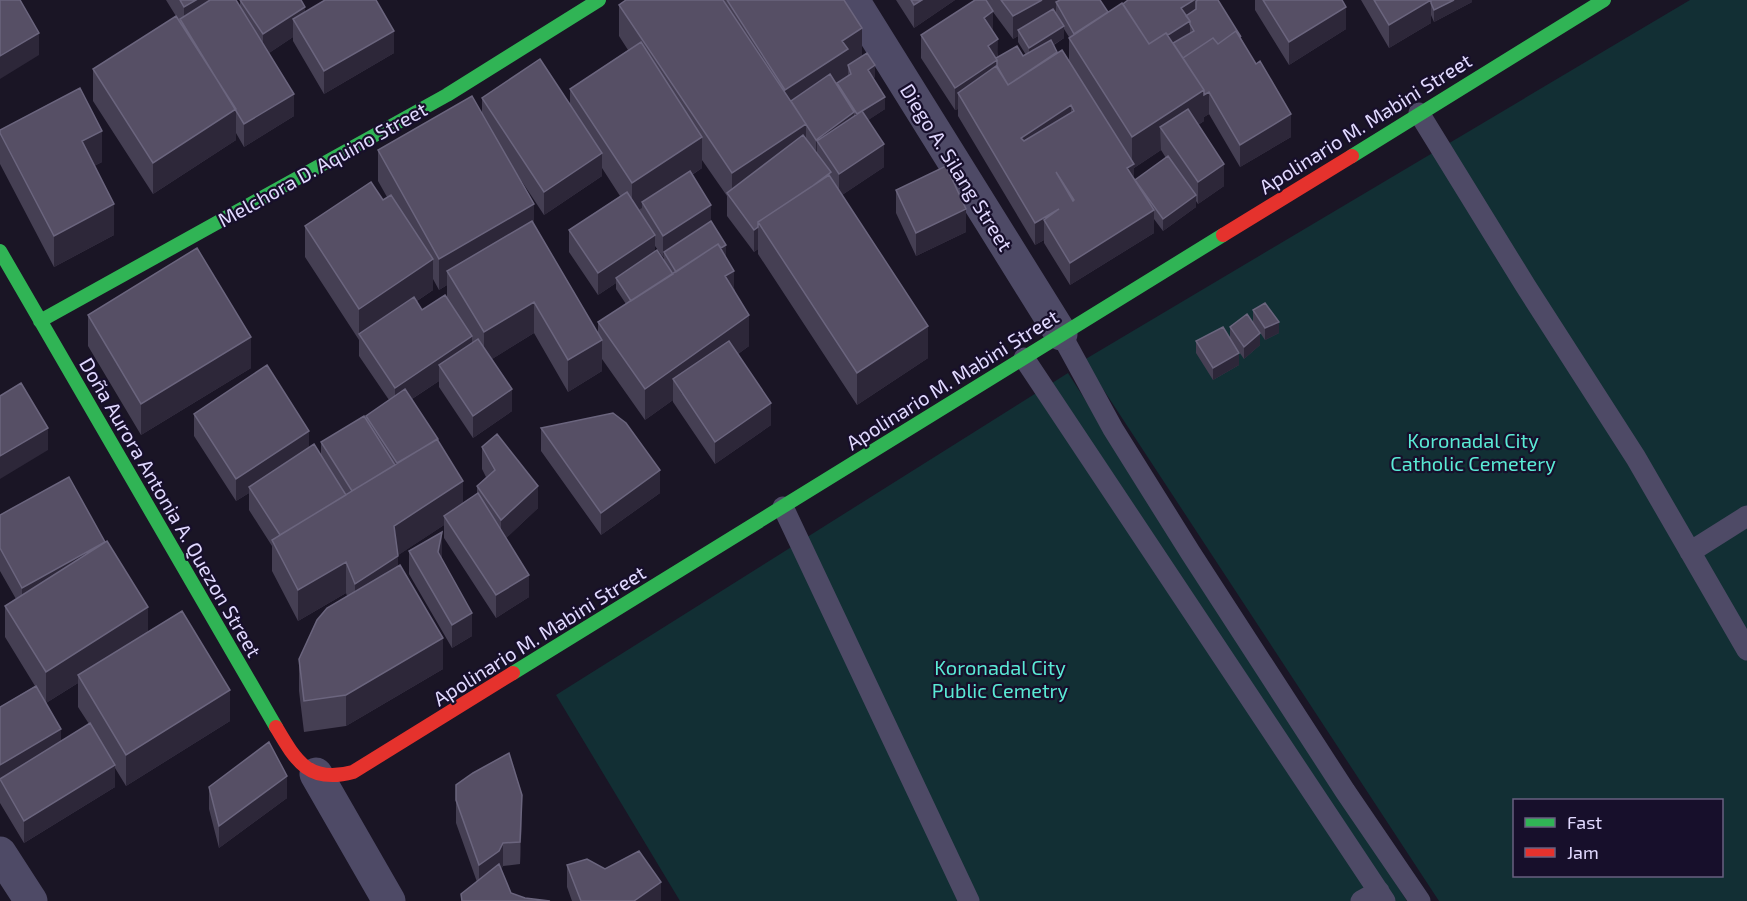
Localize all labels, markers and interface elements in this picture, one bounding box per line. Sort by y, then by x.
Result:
street label: Apolinario M. Mabini Street [1254,48,1476,198]
street label: Diego A. Silang Street [896,79,1018,255]
street label: Melchora D. Aquino Street [213,96,431,232]
street label: Apolinario M. Mabini Street [841,304,1063,454]
street label: Doña Aurora Antonia A. Quezon Street [75,353,267,661]
park label: Koronadal City Catholic Cemetery [1390,428,1556,475]
street label: Apolinario M. Mabini Street [428,560,650,710]
park label: Koronadal City Public Cemetry [932,655,1069,702]
legend [1513,799,1723,877]
text: Fast [1567,811,1602,833]
text: Jam [1567,841,1599,863]

